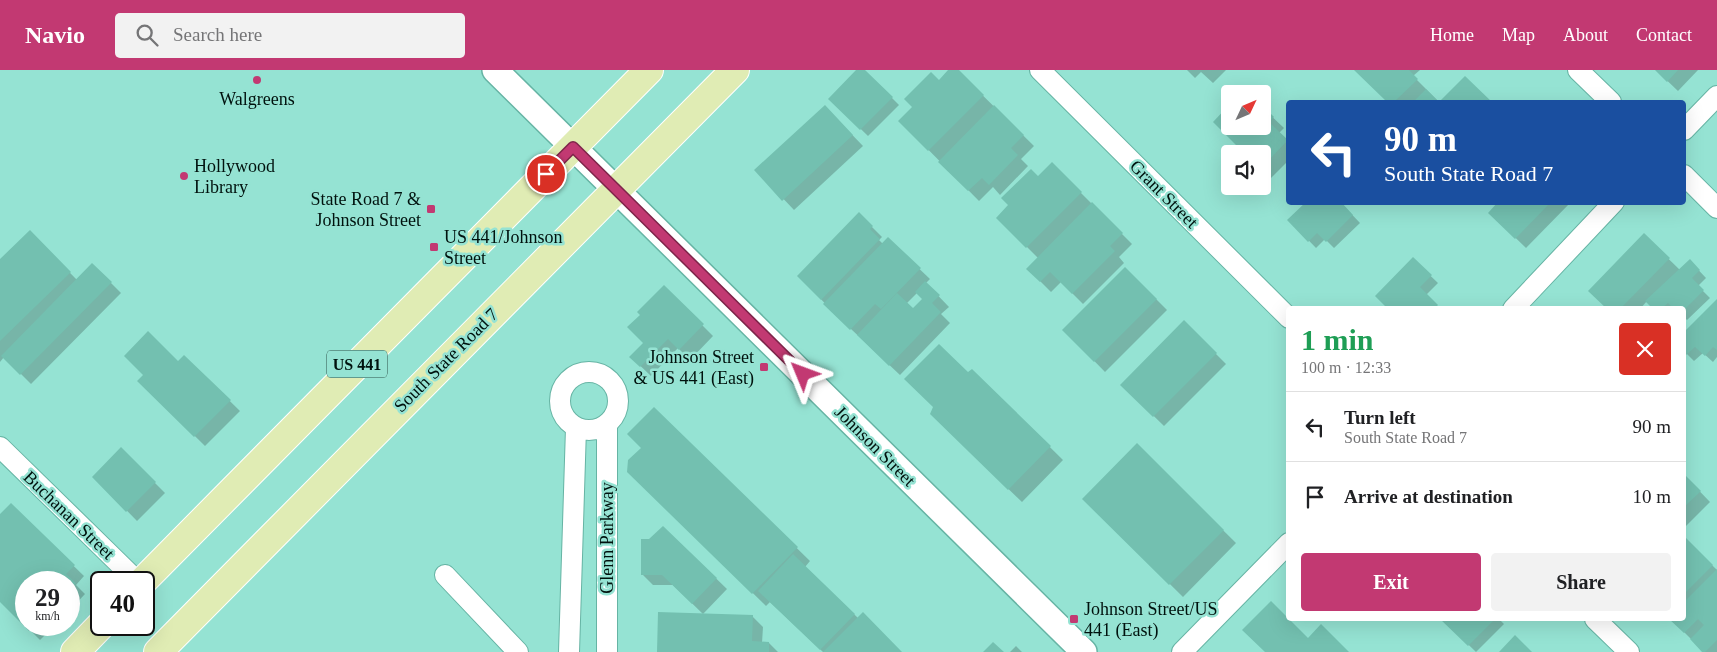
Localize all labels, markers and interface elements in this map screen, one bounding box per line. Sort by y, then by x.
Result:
search box [115,13,465,58]
icon: search [133,21,161,49]
text: Navio [25,22,85,48]
text: Search here [173,24,262,45]
text: Home [1430,25,1474,45]
text: Map [1502,25,1535,45]
text: About [1563,25,1608,45]
text: Contact [1636,25,1692,45]
marker: Walgreens [251,74,263,86]
north arrow [1221,85,1271,135]
map controls [1221,85,1271,195]
place label: Walgreens [219,89,295,109]
icon: left [1301,120,1366,185]
text: 90 m [1384,120,1457,159]
button: sound [1221,145,1271,195]
pin [525,153,567,195]
place label: Hollywood Library [194,156,275,197]
street label: Grant Street [1126,156,1202,232]
icon: arrive [532,160,560,188]
text: South State Road 7 [1384,161,1553,186]
marker: Hollywood Library [178,170,190,182]
place label: State Road 7 & Johnson Street [311,189,421,230]
marker: State Road 7 & Johnson Street [425,203,437,215]
place label: US 441/Johnson Street [444,227,563,268]
marker: US 441/Johnson Street [428,241,440,253]
street label: South State Road 7 [390,304,502,416]
text: 1 min [1301,323,1374,356]
button: close [1619,323,1671,375]
place label: Johnson Street & US 441 (East) [634,347,754,389]
position arrow [776,347,828,399]
road number: US 441 [327,350,387,378]
text: 100 m · 12:33 [1301,359,1391,376]
marker: Johnson Street & US 441 (East) [758,361,770,373]
street label: Johnson Street [831,402,919,490]
text: Turn left [1344,407,1416,428]
icon: left [1301,413,1329,441]
text: 90 m [1632,416,1671,437]
text: South State Road 7 [1344,429,1467,446]
street label: Buchanan Street [19,467,119,563]
street label: Glenn Parkway [597,482,617,594]
icon: arrive [1301,483,1329,511]
text: Arrive at destination [1344,486,1513,507]
text: 10 m [1632,486,1671,507]
button: Exit [1301,553,1481,611]
button: Share [1491,553,1671,611]
speed limit sign: 40 [90,571,155,636]
text: 29 [35,584,60,611]
place label: Johnson Street/US 441 (East) [1084,599,1218,641]
text: km/h [35,609,60,623]
marker: Johnson Street/US 441 (East) [1068,613,1080,625]

